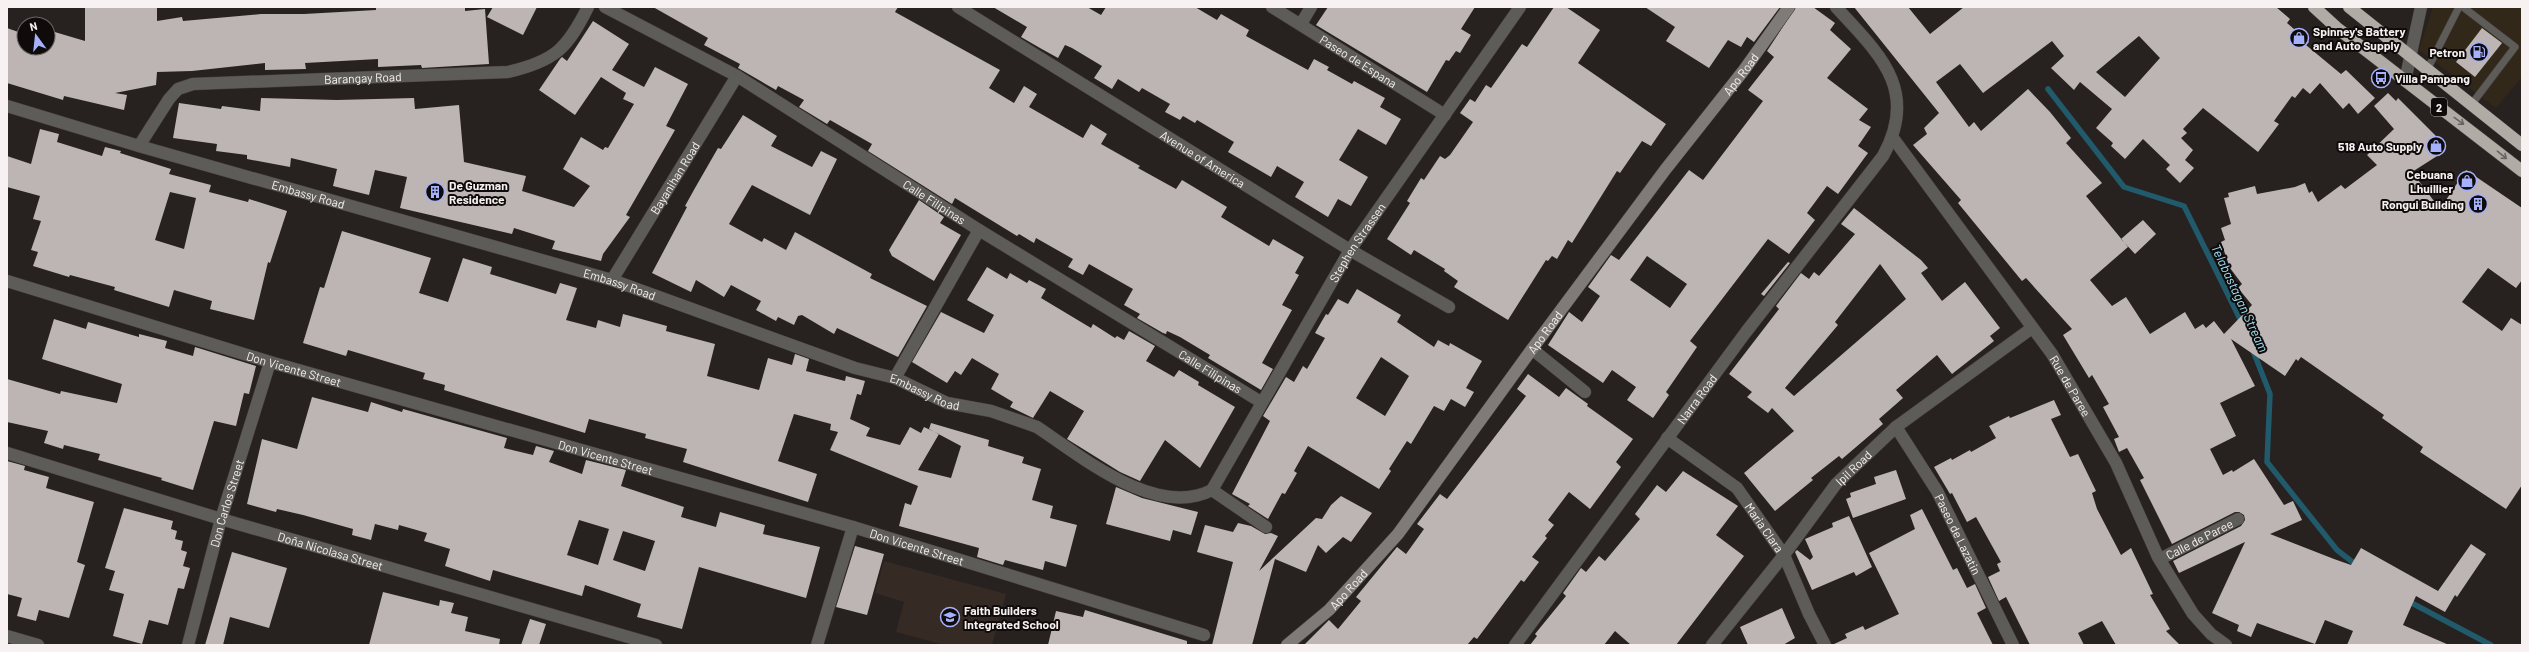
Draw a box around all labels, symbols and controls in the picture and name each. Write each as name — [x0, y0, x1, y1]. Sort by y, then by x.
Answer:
north arrow — [16, 16, 56, 56]
text: N — [28, 19, 39, 33]
place label: Spinney's Battery and Auto Supply — [2313, 24, 2406, 52]
shop icon: Spinney's Battery and Auto Supply — [2288, 27, 2310, 49]
street label: Paseo de Espana — [1317, 32, 1400, 90]
fuel station icon: Petron — [2468, 41, 2490, 63]
place label: Petron — [2430, 45, 2465, 59]
street label: Apo Road — [1720, 50, 1761, 98]
bus stop icon: Villa Pampang — [2370, 67, 2392, 89]
street label: Barangay Road — [324, 69, 402, 86]
place label: Villa Pampang — [2395, 71, 2470, 85]
road number: 2 — [2431, 98, 2447, 116]
one-way arrow — [2453, 117, 2464, 125]
street label: Avenue of America — [1158, 127, 1248, 190]
shop icon: 518 Auto Supply — [2425, 135, 2447, 157]
street label: Bayanihan Road — [647, 139, 702, 217]
place label: 518 Auto Supply — [2338, 139, 2422, 153]
one-way arrow — [2496, 150, 2507, 159]
place label: Cebuana Lhuillier — [2407, 167, 2453, 195]
shop icon: Cebuana Lhuillier — [2456, 170, 2478, 192]
street label: Embassy Road — [270, 177, 347, 211]
street label: Calle Filipinas — [901, 177, 969, 227]
place label: De Guzman Residence — [449, 178, 508, 206]
building icon: De Guzman Residence — [424, 181, 446, 203]
building icon: Rongui Building — [2467, 193, 2489, 215]
place label: Rongui Building — [2382, 197, 2464, 211]
street label: Stephen Strassen — [1326, 200, 1388, 285]
water label: Telabastagan Stream — [2208, 241, 2272, 355]
street label: Embassy Road — [582, 265, 658, 302]
street label: Apo Road — [1524, 308, 1565, 356]
street label: Calle Filipinas — [1176, 347, 1245, 396]
street label: Don Vicente Street — [245, 348, 343, 389]
street label: Rue de Paree — [2047, 353, 2094, 419]
street label: Embassy Road — [889, 370, 961, 412]
street label: Narra Road — [1674, 371, 1720, 426]
street label: Don Vicente Street — [557, 437, 655, 477]
street label: Ipil Road — [1832, 447, 1874, 488]
street label: Don Carlos Street — [207, 458, 246, 549]
street label: Paseo de Lazatin — [1932, 491, 1984, 577]
street label: Maria Clara — [1742, 500, 1787, 555]
street label: Calle de Paree — [2163, 516, 2235, 562]
street label: Don Vicente Street — [868, 526, 966, 568]
street label: Doña Nicolasa Street — [276, 529, 385, 573]
street label: Apo Road — [1326, 566, 1370, 612]
place label: Faith Builders Integrated School — [964, 603, 1059, 631]
school or university icon: Faith Builders Integrated School — [939, 606, 961, 628]

